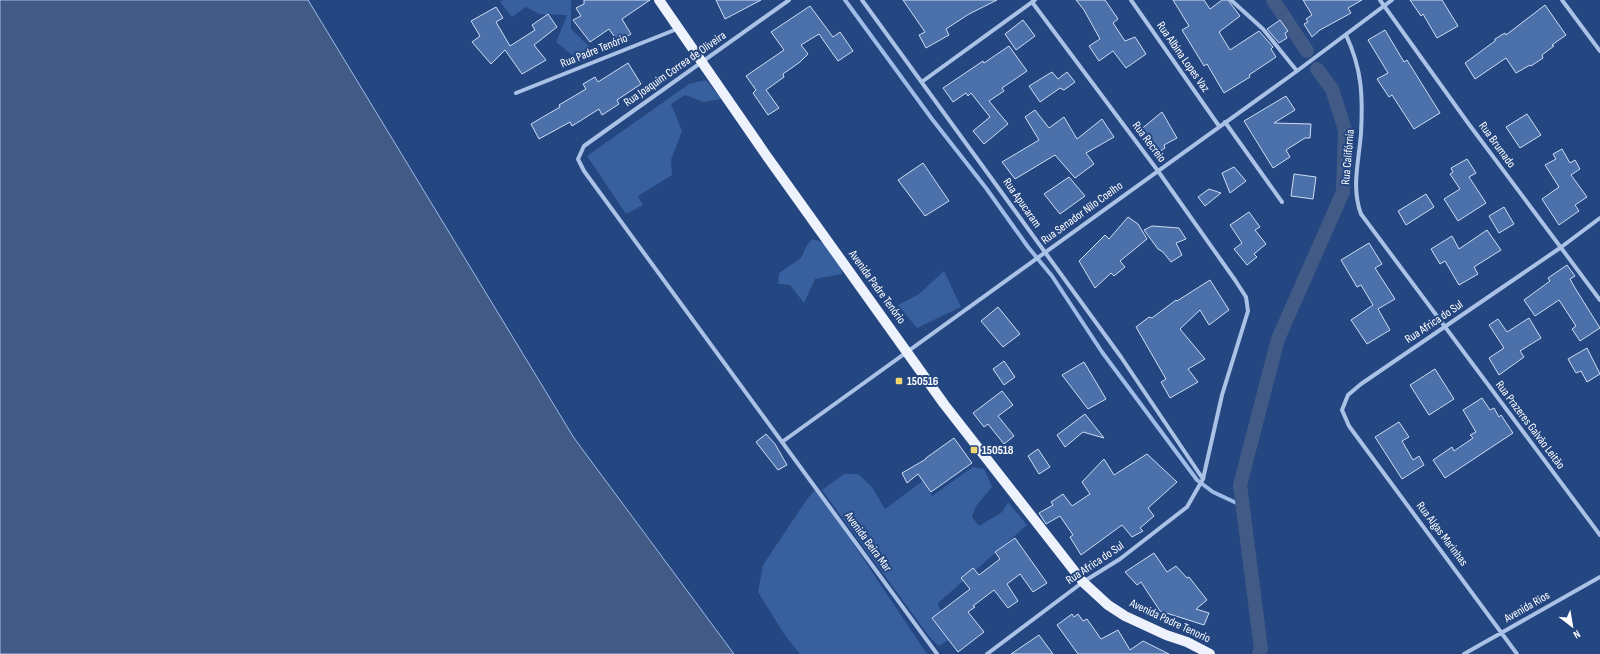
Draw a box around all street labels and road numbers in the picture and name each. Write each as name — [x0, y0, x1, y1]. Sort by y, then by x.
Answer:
street label: Rua Albina Lopes Vaz — [1153, 19, 1213, 96]
street label: Rua Joaquim Correa de Oliveira — [621, 28, 729, 110]
street label: Rua Padre Tenório — [558, 31, 630, 71]
street label: Rua Recreio — [1129, 119, 1169, 165]
street label: Rua Brumado — [1475, 119, 1519, 171]
street label: Rua Califórnia — [1338, 128, 1358, 185]
street label: Rua Apucaram — [999, 175, 1045, 231]
street label: Rua Senador Nilo Coelho — [1038, 178, 1126, 248]
street label: Avenida Padre Tenório — [845, 246, 909, 327]
street label: Rua Africa do Sul — [1402, 297, 1466, 347]
street label: Rua Prazeres Galvão Leitão — [1492, 378, 1568, 472]
street label: Rua Algas Marinhas — [1413, 499, 1471, 569]
street label: Avenida Beira Mar — [841, 508, 895, 575]
street label: Rua Africa do Sul — [1063, 538, 1127, 588]
street label: Avenida Rios — [1501, 588, 1553, 627]
street label: Avenida Padre Tenorio — [1126, 595, 1213, 646]

